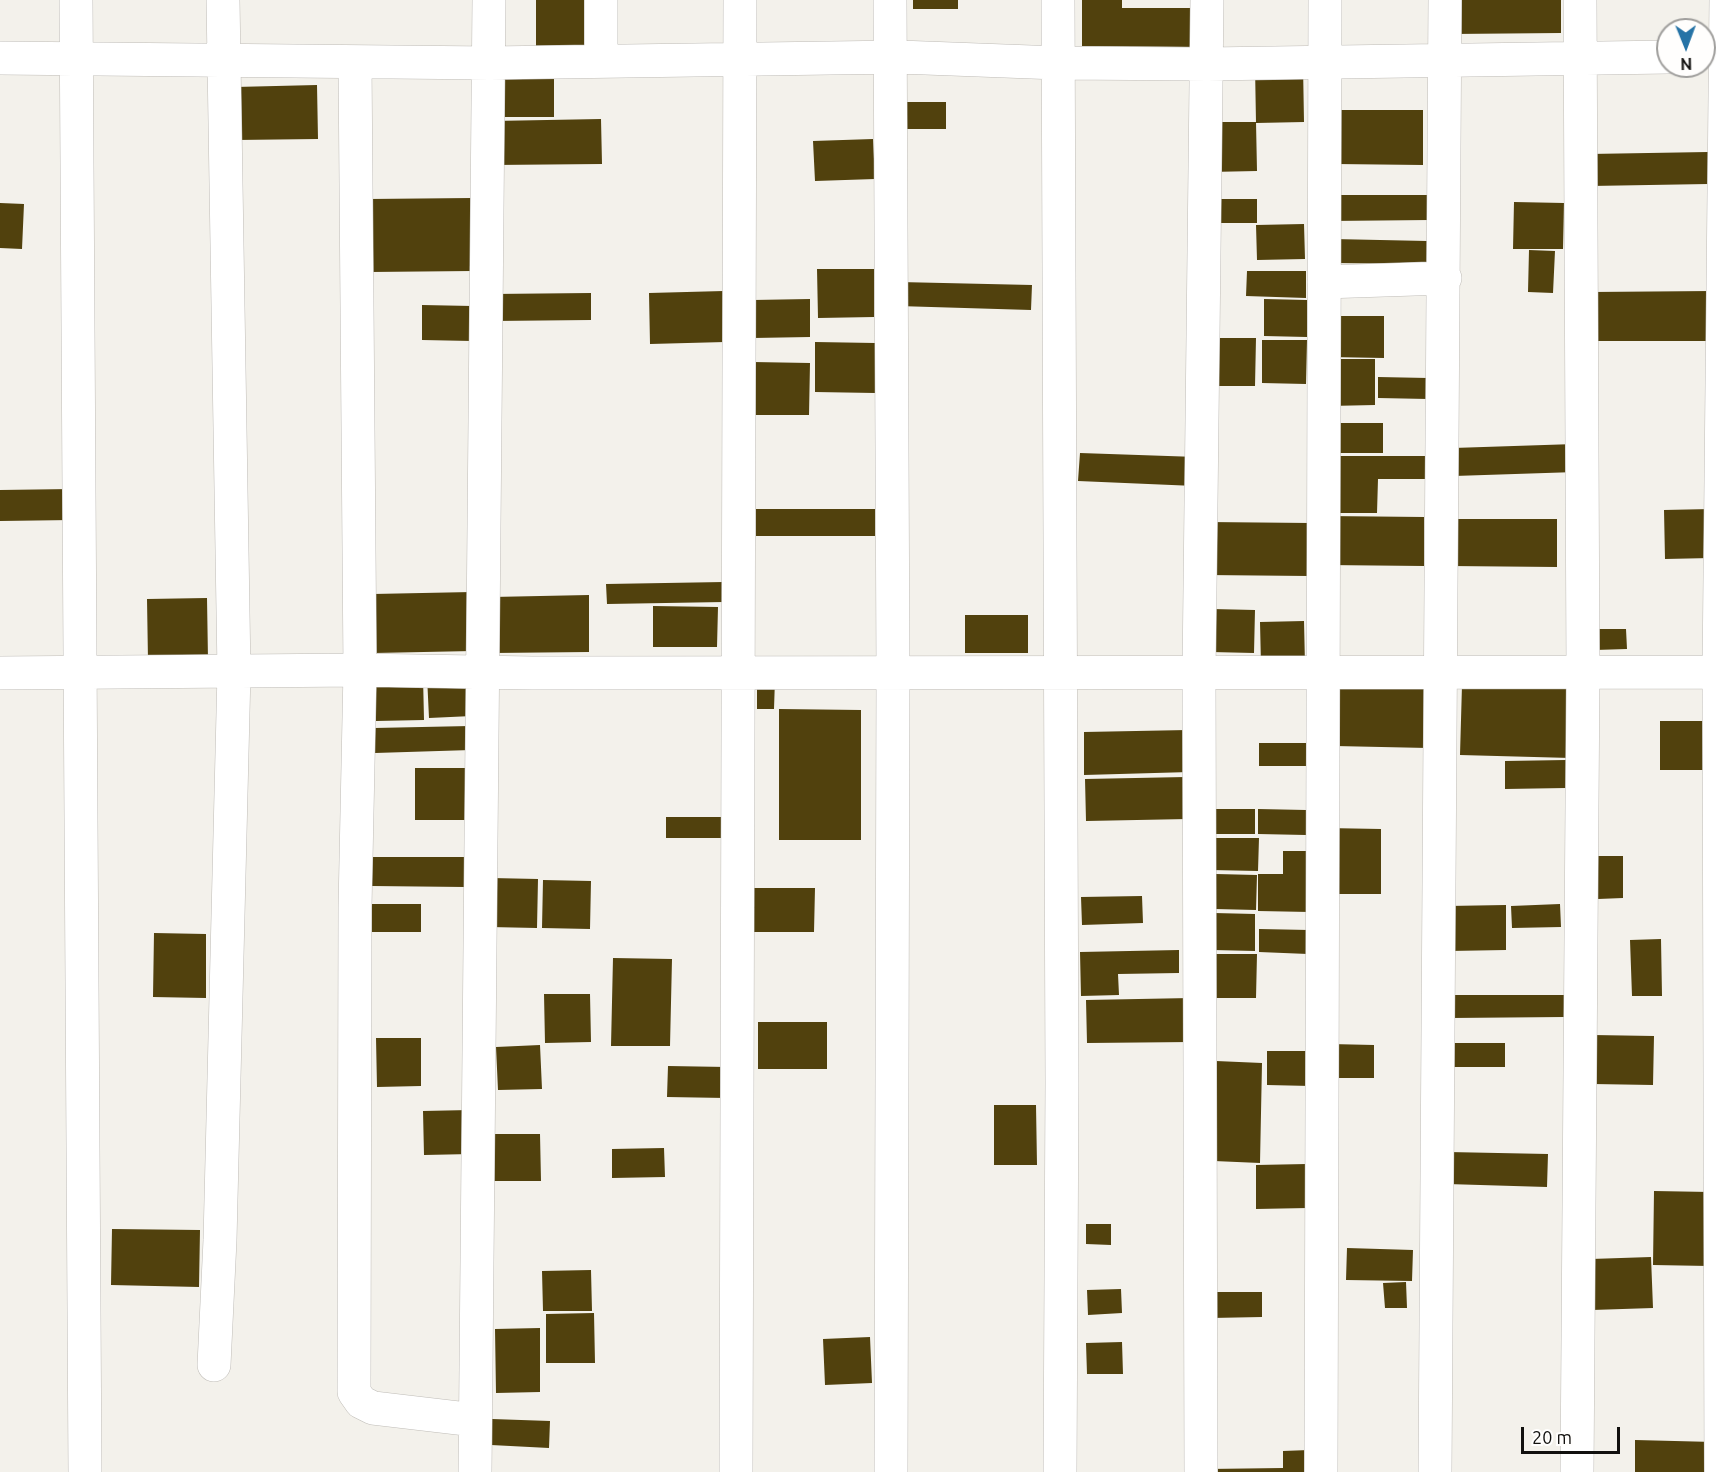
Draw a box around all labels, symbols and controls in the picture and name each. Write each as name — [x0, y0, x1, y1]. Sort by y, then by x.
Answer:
north arrow — [1656, 18, 1716, 78]
text: N — [1680, 55, 1692, 73]
scale bar — [1524, 1415, 1623, 1453]
text: 20 m — [1532, 1427, 1572, 1447]

